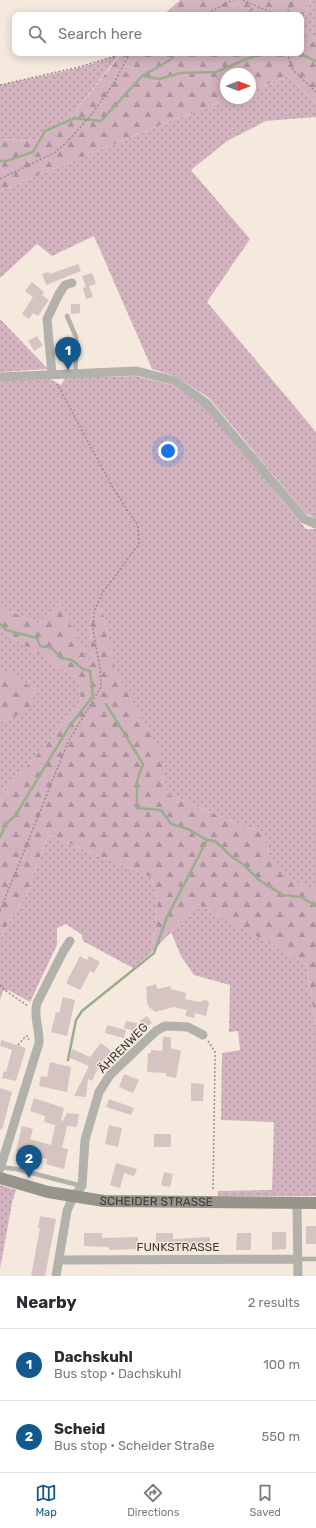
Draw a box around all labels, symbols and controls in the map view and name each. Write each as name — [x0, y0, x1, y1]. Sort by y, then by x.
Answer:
search box — [12, 12, 304, 56]
icon: search — [26, 23, 48, 45]
text: Search here — [58, 25, 142, 43]
north arrow — [220, 68, 256, 104]
pin: 1 — [55, 337, 81, 370]
your location — [158, 441, 178, 461]
street label: ÄHRENWEG — [95, 1020, 151, 1076]
pin: 2 — [16, 1145, 42, 1178]
street label: SCHEIDER STRASSE — [99, 1193, 213, 1209]
street label: FUNKSTRASSE — [136, 1240, 220, 1254]
text: Nearby — [16, 1292, 77, 1312]
text: 2 results — [248, 1295, 300, 1310]
text: Dachskuhl — [54, 1348, 133, 1366]
text: 1 — [26, 1357, 32, 1372]
text: 100 m — [263, 1357, 300, 1372]
text: Bus stop · Dachskuhl — [54, 1366, 181, 1381]
text: Scheid — [54, 1420, 105, 1438]
text: 2 — [25, 1429, 33, 1444]
text: 550 m — [262, 1429, 300, 1444]
text: Bus stop · Scheider Straße — [54, 1438, 214, 1453]
tab: Map — [35, 1482, 57, 1519]
tab: Directions — [127, 1482, 179, 1519]
tab: Saved — [250, 1482, 281, 1519]

